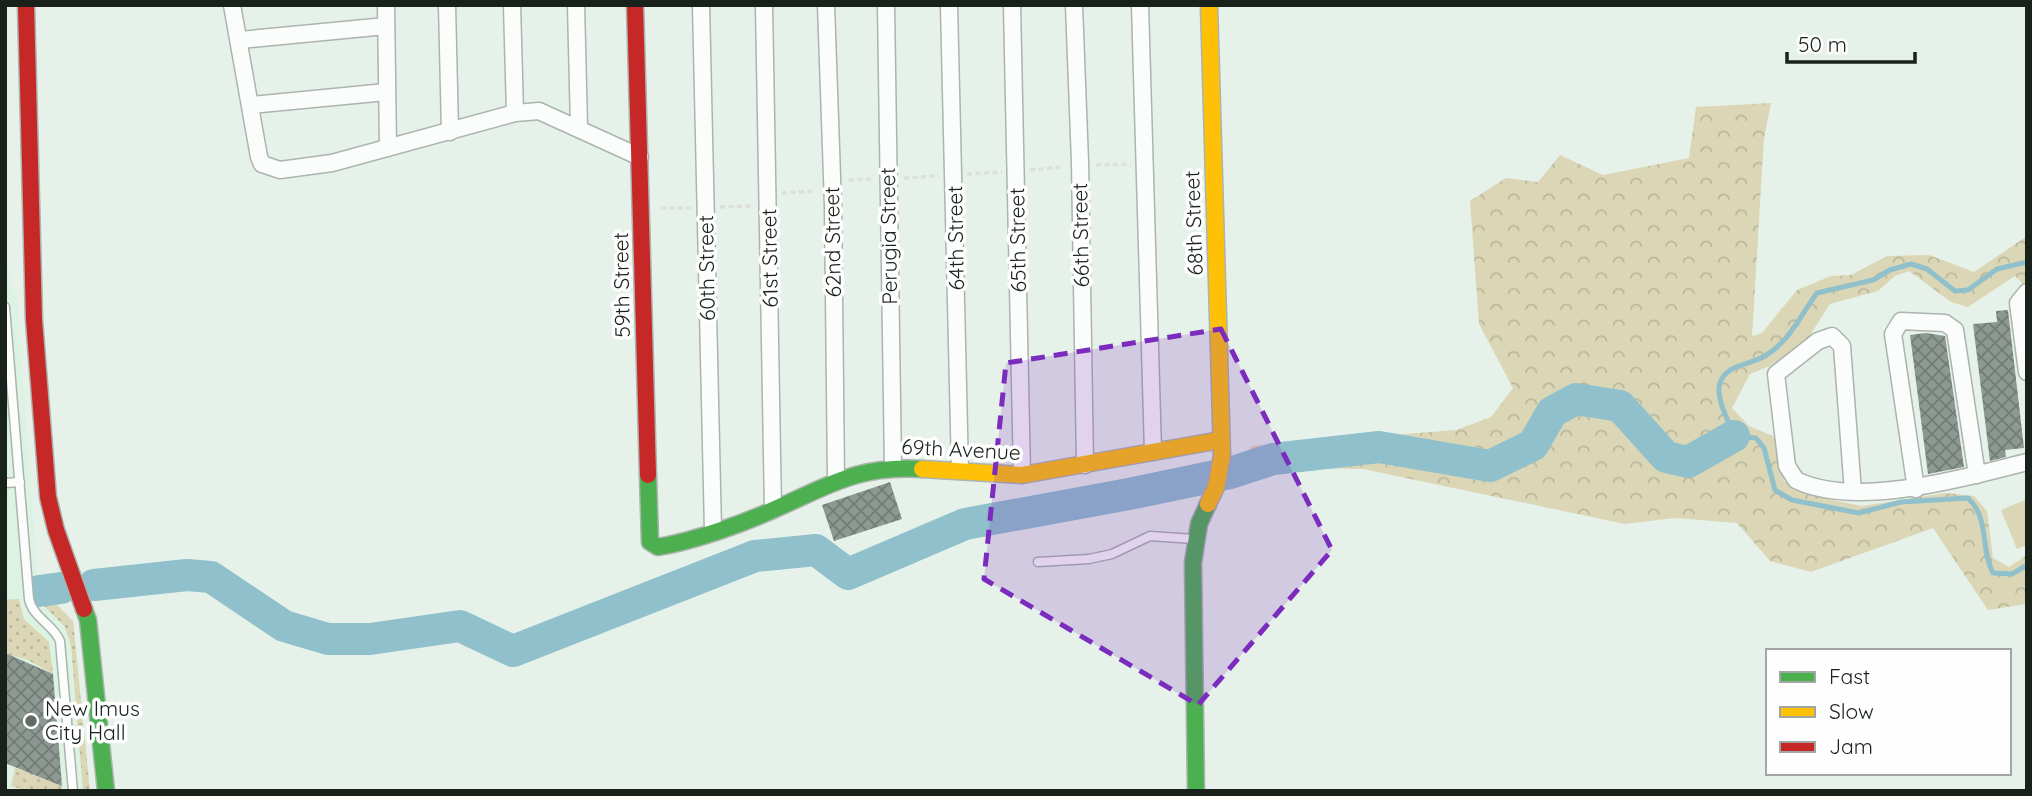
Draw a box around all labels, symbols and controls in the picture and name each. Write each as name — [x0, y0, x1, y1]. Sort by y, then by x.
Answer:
scale bar — [1787, 21, 1915, 65]
text: 50 m — [1798, 31, 1847, 57]
street label: Perugia Street — [874, 167, 902, 305]
street label: 68th Street — [1178, 170, 1208, 276]
street label: 66th Street — [1066, 182, 1094, 288]
street label: 64th Street — [941, 185, 969, 291]
street label: 62nd Street — [818, 186, 846, 298]
street label: 65th Street — [1003, 187, 1031, 293]
street label: 61st Street — [755, 208, 783, 308]
street label: 60th Street — [692, 215, 720, 321]
street label: 59th Street — [607, 232, 635, 338]
street label: 69th Avenue — [901, 433, 1021, 465]
legend — [1766, 649, 2011, 775]
text: Fast — [1829, 663, 1870, 689]
place label: New Imus City Hall — [45, 695, 140, 745]
text: Slow — [1829, 698, 1874, 724]
marker: New Imus City Hall — [23, 713, 39, 729]
text: Jam — [1829, 733, 1873, 759]

